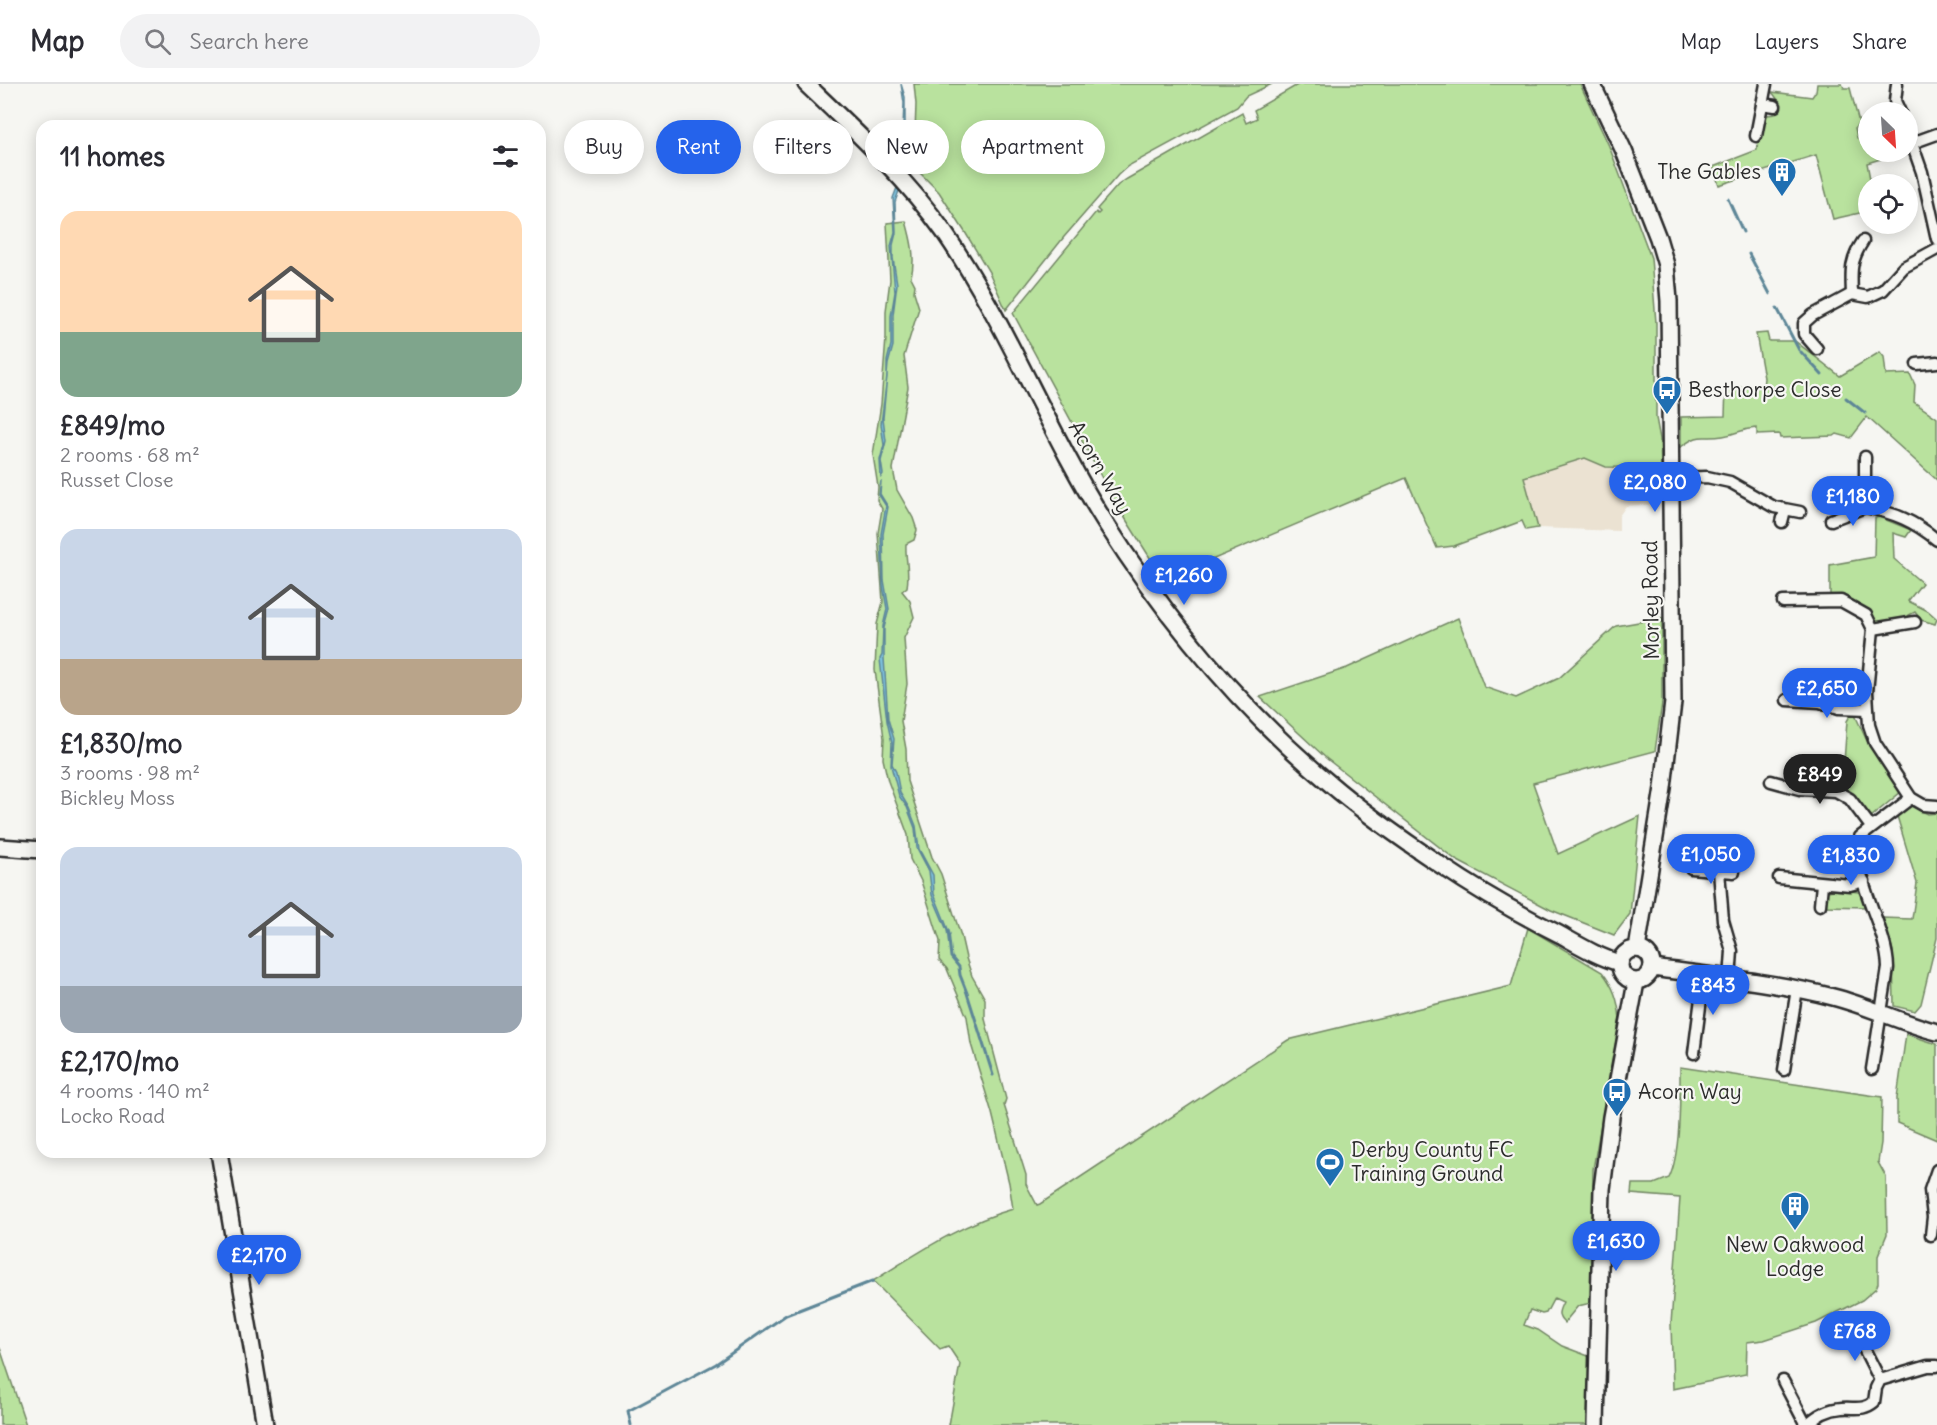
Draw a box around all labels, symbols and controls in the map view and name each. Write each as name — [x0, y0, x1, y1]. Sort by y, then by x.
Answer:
search box — [120, 14, 540, 68]
text: Map — [30, 23, 84, 59]
icon: search — [141, 25, 174, 58]
text: Search here — [189, 27, 309, 55]
text: Map — [1681, 28, 1721, 55]
text: Layers — [1754, 28, 1819, 55]
text: Share — [1852, 28, 1907, 55]
north arrow — [1858, 102, 1918, 162]
map controls — [1858, 102, 1918, 234]
chip: Buy — [564, 120, 644, 174]
chip: Rent — [656, 120, 741, 174]
chip: Filters — [753, 120, 853, 174]
chip: New — [865, 120, 949, 174]
chip: Apartment — [961, 120, 1105, 174]
text: 11 homes — [60, 140, 165, 173]
icon: filters — [489, 140, 522, 173]
building icon: The Gables — [1766, 156, 1798, 198]
place label: The Gables — [1657, 158, 1761, 185]
button: locate — [1858, 174, 1918, 234]
icon: home — [237, 250, 345, 358]
bus stop icon: Besthorpe Close — [1651, 374, 1683, 416]
place label: Besthorpe Close — [1688, 376, 1842, 403]
text: £849/mo — [60, 409, 165, 442]
street label: Acorn Way — [1063, 416, 1138, 519]
text: 2 rooms · 68 m² — [60, 442, 200, 467]
pin: £2,080 — [1606, 462, 1704, 513]
text: Russet Close — [60, 467, 174, 492]
text: £2,080 — [1623, 469, 1687, 494]
pin: £1,180 — [1804, 476, 1902, 527]
text: £1,180 — [1826, 483, 1880, 508]
street label: Morley Road — [1636, 540, 1665, 660]
pin: £1,260 — [1135, 555, 1233, 606]
text: £1,260 — [1155, 562, 1213, 587]
icon: home — [237, 568, 345, 676]
pin: £2,650 — [1778, 668, 1876, 719]
text: £2,650 — [1796, 675, 1858, 700]
text: £1,830/mo — [60, 727, 183, 760]
pin: £849 — [1784, 754, 1856, 805]
text: 3 rooms · 98 m² — [60, 760, 200, 785]
text: £849 — [1797, 761, 1843, 786]
text: Bickley Moss — [60, 785, 175, 810]
pin: £1,050 — [1662, 834, 1760, 885]
pin: £1,830 — [1802, 835, 1900, 886]
text: £1,050 — [1681, 841, 1741, 866]
text: £1,830 — [1822, 842, 1880, 867]
icon: home — [237, 886, 345, 994]
pin: £843 — [1677, 965, 1749, 1016]
text: £843 — [1690, 972, 1736, 997]
text: £2,170/mo — [60, 1045, 179, 1078]
bus stop icon: Acorn Way — [1601, 1076, 1633, 1118]
text: 4 rooms · 140 m² — [60, 1078, 210, 1103]
place label: Acorn Way — [1638, 1078, 1742, 1105]
text: Locko Road — [60, 1103, 165, 1128]
place label: Derby County FC Training Ground — [1351, 1136, 1514, 1187]
sports icon: Derby County FC Training Ground — [1314, 1146, 1346, 1188]
building icon: New Oakwood Lodge — [1779, 1190, 1811, 1232]
pin: £1,630 — [1567, 1221, 1665, 1272]
text: £1,630 — [1587, 1228, 1645, 1253]
place label: New Oakwood Lodge — [1726, 1231, 1864, 1282]
pin: £2,170 — [210, 1235, 308, 1286]
text: £2,170 — [231, 1242, 287, 1267]
pin: £768 — [1819, 1311, 1891, 1362]
text: £768 — [1833, 1318, 1877, 1343]

